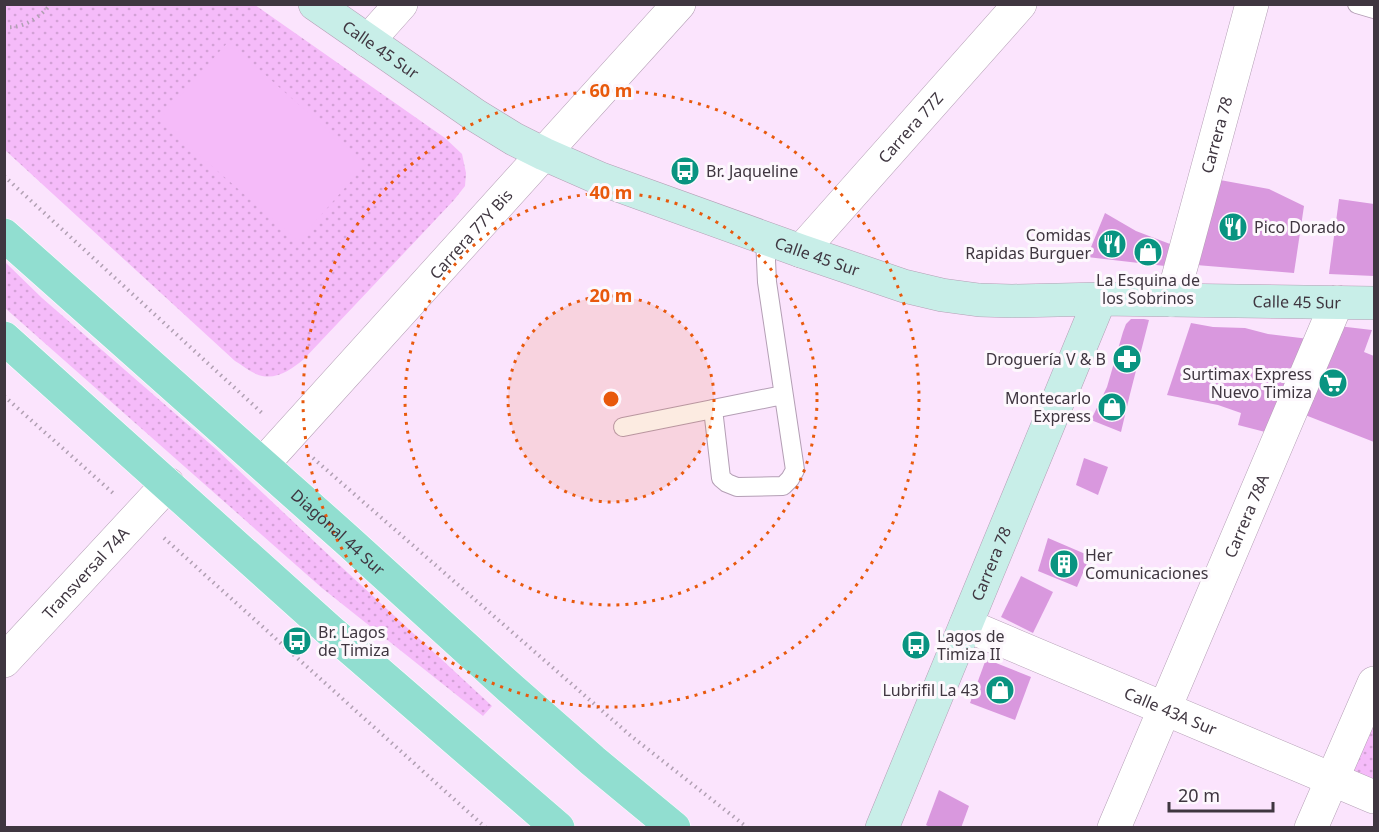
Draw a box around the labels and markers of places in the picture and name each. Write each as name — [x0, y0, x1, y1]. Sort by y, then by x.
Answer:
bus stop icon: Br. Jaqueline — [669, 155, 701, 187]
place label: Br. Jaqueline — [706, 160, 798, 182]
restaurant icon: Pico Dorado — [1217, 211, 1249, 243]
place label: Pico Dorado — [1254, 216, 1345, 238]
place label: Comidas Rapidas Burguer — [965, 224, 1091, 264]
restaurant icon: Comidas Rapidas Burguer — [1096, 228, 1128, 260]
shop icon: La Esquina de los Sobrinos — [1132, 236, 1164, 268]
place label: La Esquina de los Sobrinos — [1096, 269, 1200, 309]
pharmacy icon: Droguería V & B — [1111, 343, 1143, 375]
place label: Droguería V & B — [986, 348, 1106, 370]
place label: Surtimax Express Nuevo Timiza — [1182, 363, 1312, 403]
supermarket icon: Surtimax Express Nuevo Timiza — [1317, 367, 1349, 399]
place label: Montecarlo Express — [1005, 387, 1091, 427]
centre of rings — [601, 389, 621, 409]
shop icon: Montecarlo Express — [1096, 391, 1128, 423]
place label: Her Comunicaciones — [1085, 544, 1208, 584]
building icon: Her Comunicaciones — [1048, 548, 1080, 580]
place label: Br. Lagos de Timiza — [318, 621, 390, 661]
bus stop icon: Br. Lagos de Timiza — [281, 625, 313, 657]
place label: Lagos de Timiza II — [937, 625, 1005, 665]
bus stop icon: Lagos de Timiza II — [900, 629, 932, 661]
shop icon: Lubrifil La 43 — [984, 674, 1016, 706]
place label: Lubrifil La 43 — [882, 679, 979, 701]

